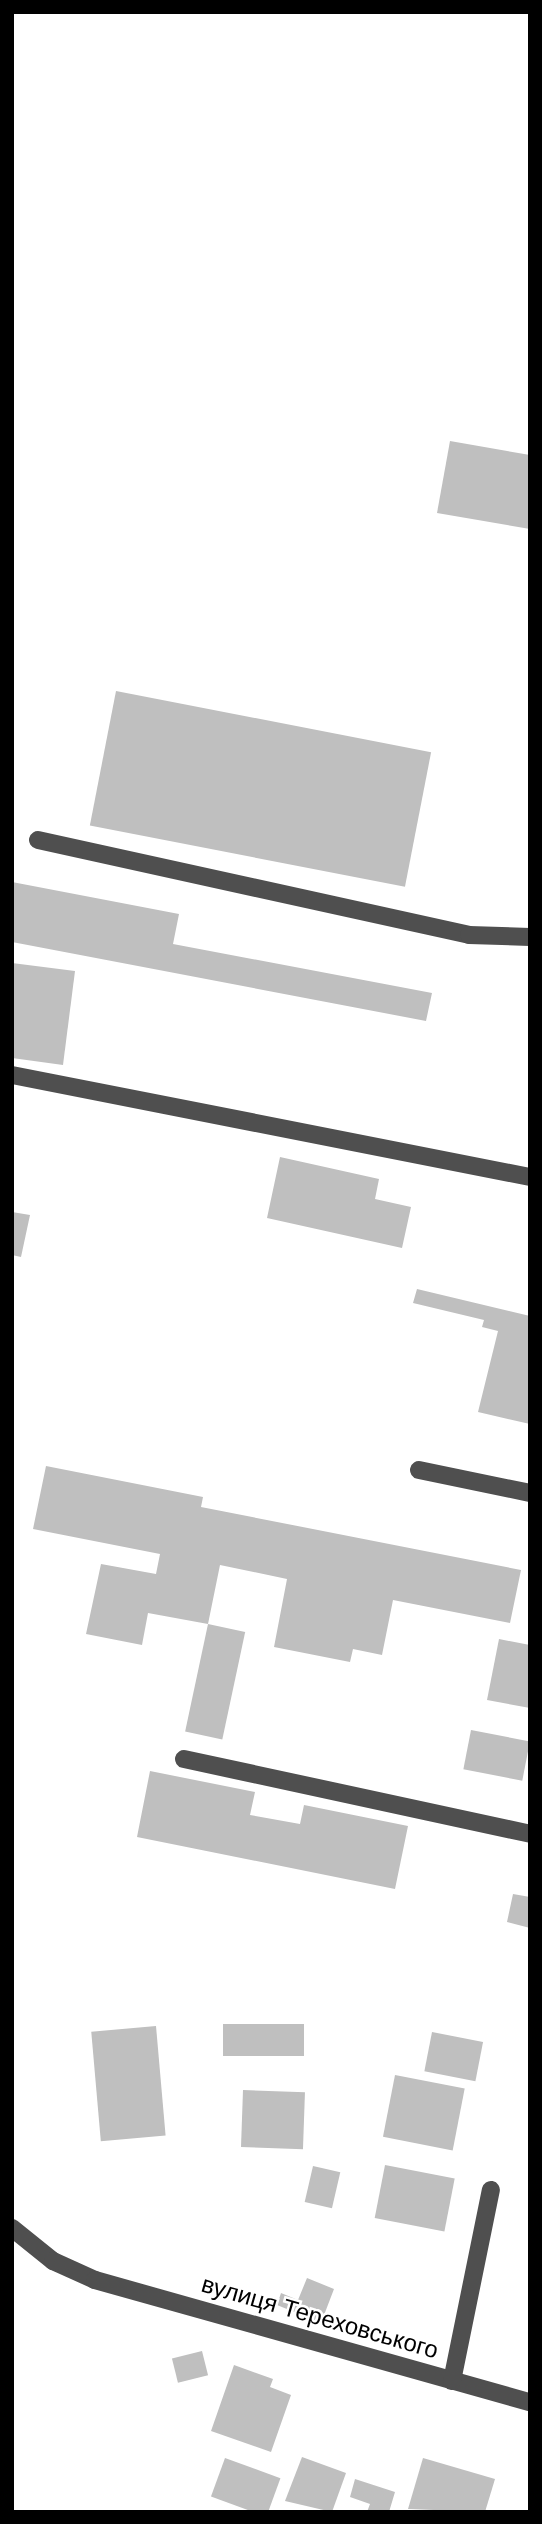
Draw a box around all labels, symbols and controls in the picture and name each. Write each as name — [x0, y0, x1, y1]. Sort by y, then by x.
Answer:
street label: вулиця Тереховського — [198, 2269, 442, 2365]

